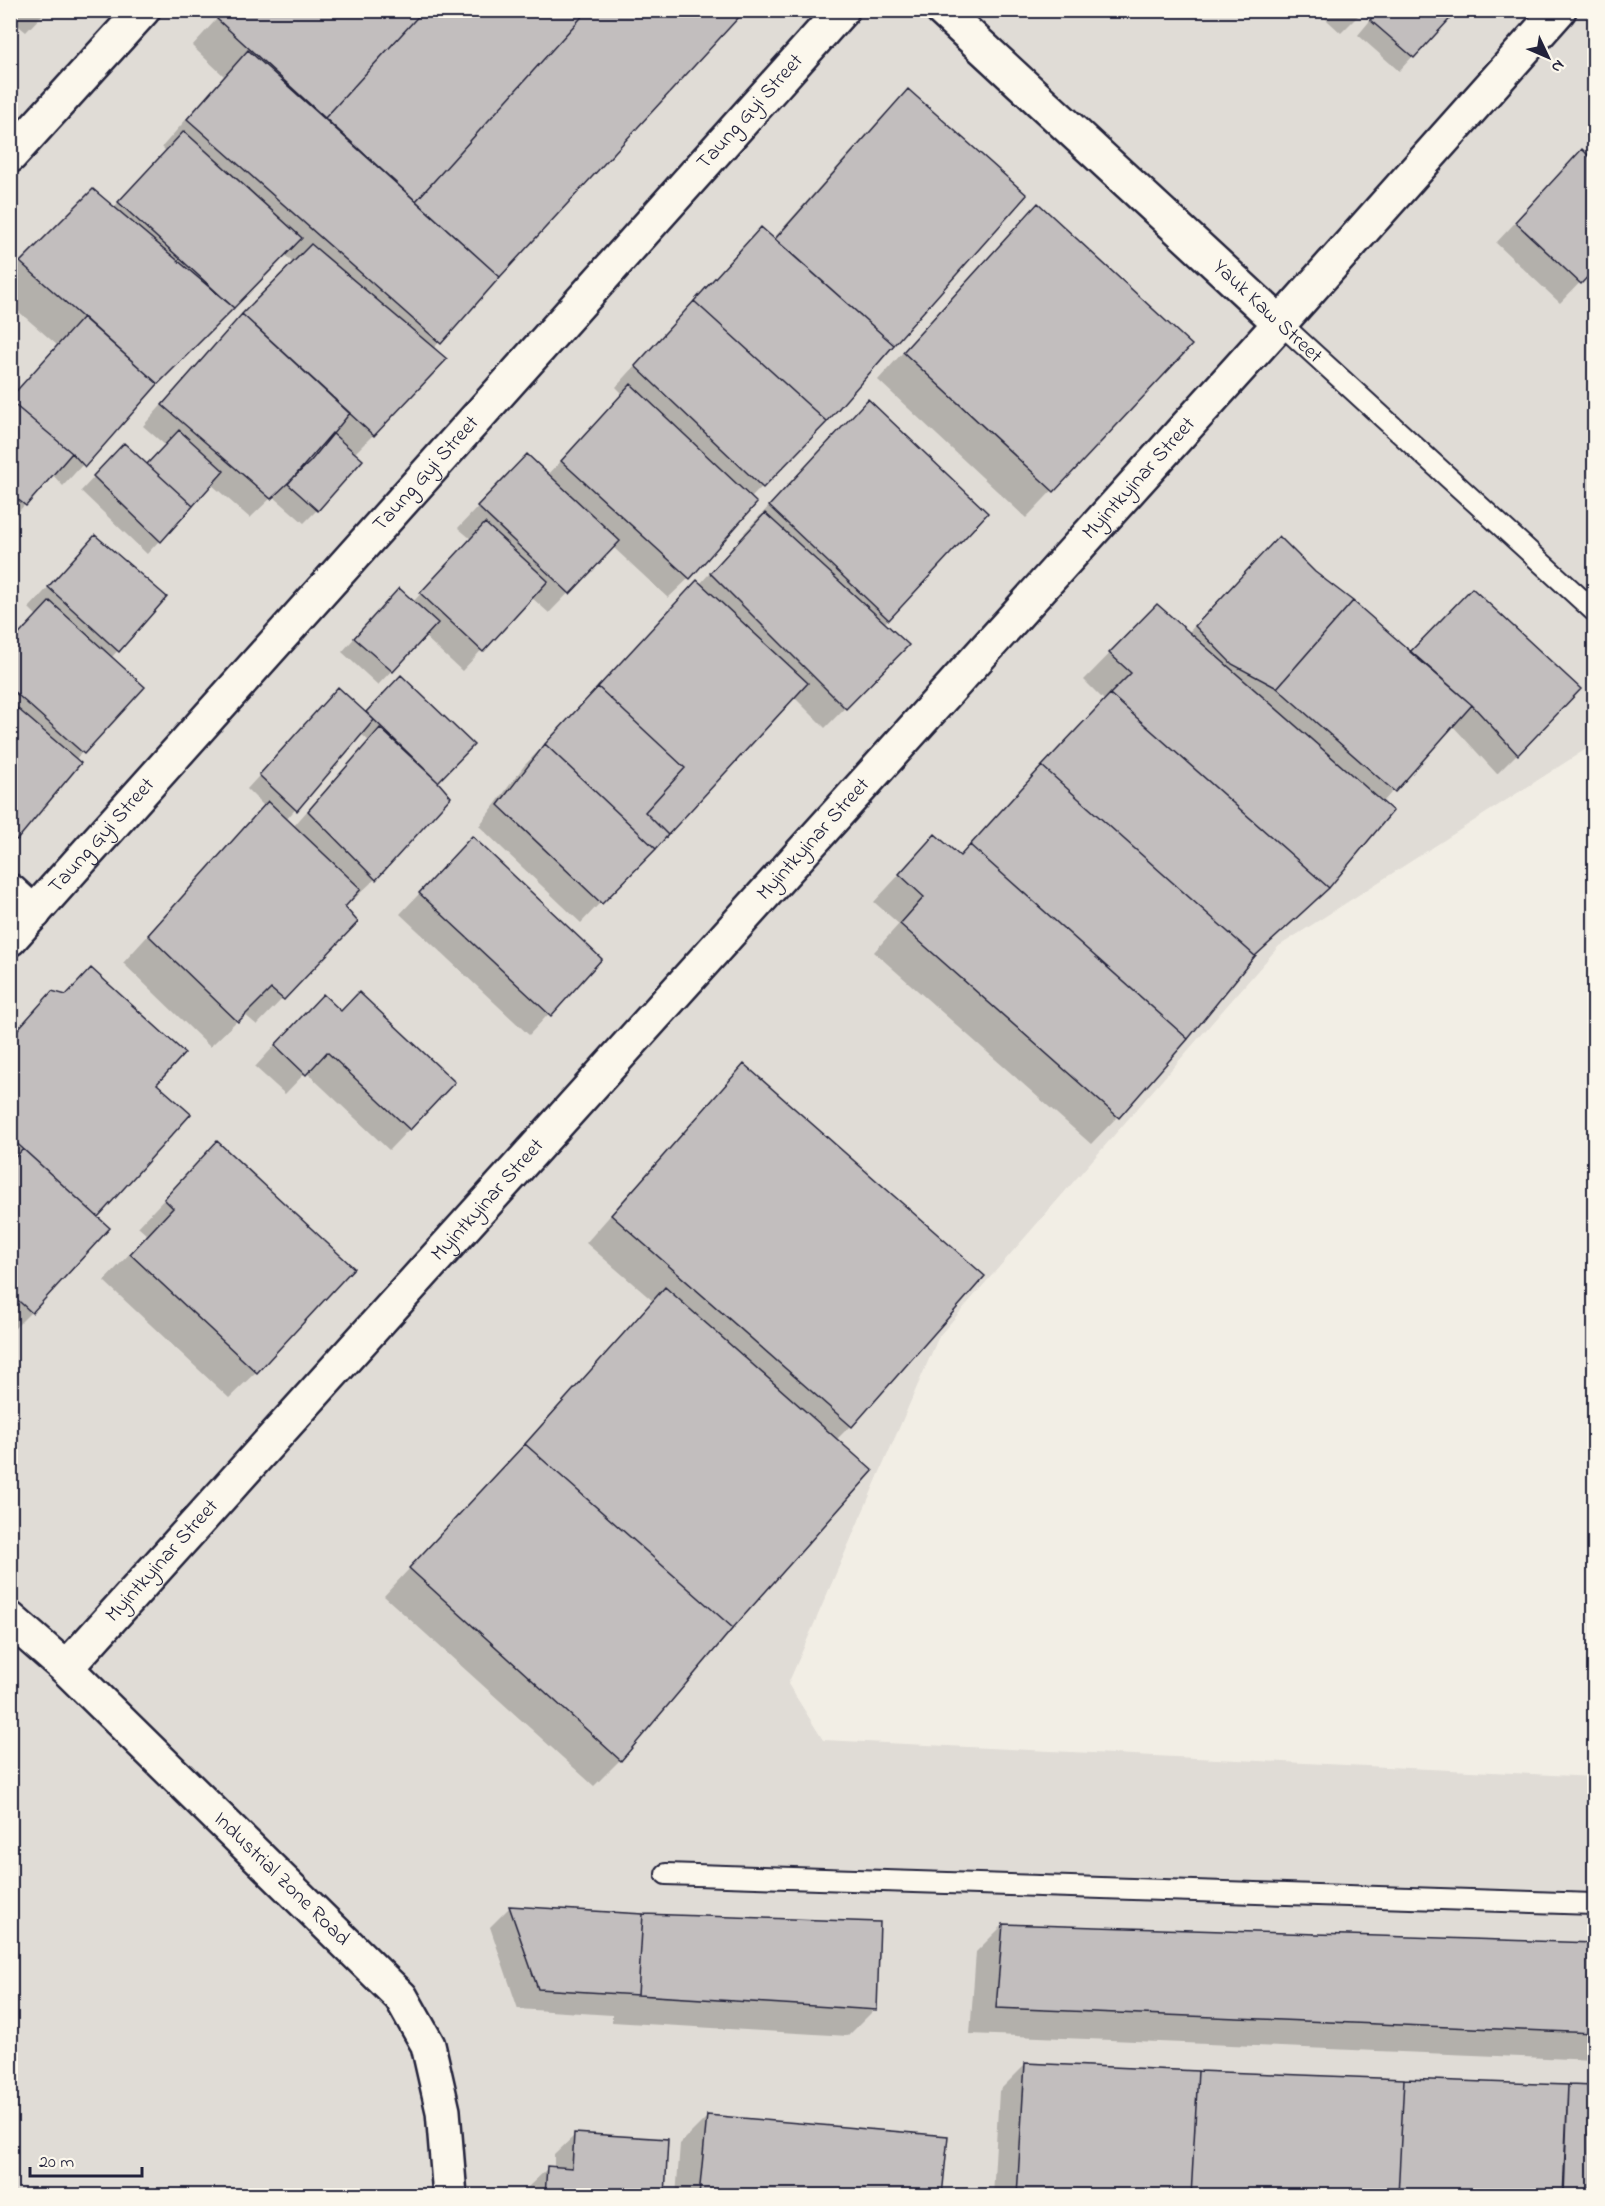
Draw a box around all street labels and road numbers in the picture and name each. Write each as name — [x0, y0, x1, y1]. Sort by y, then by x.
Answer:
street label: Taung Gyi Street — [690, 47, 811, 177]
street label: Yauk Kaw Street — [1205, 253, 1329, 371]
street label: Taung Gyi Street — [366, 409, 487, 539]
street label: Myintkyinar Street — [1076, 411, 1203, 547]
street label: Taung Gyi Street — [42, 771, 162, 901]
street label: Myintkyinar Street — [750, 771, 877, 908]
street label: Myintkyinar Street — [424, 1132, 552, 1269]
street label: Myintkyinar Street — [99, 1493, 226, 1629]
street label: Industrial Zone Road — [206, 1805, 356, 1954]

